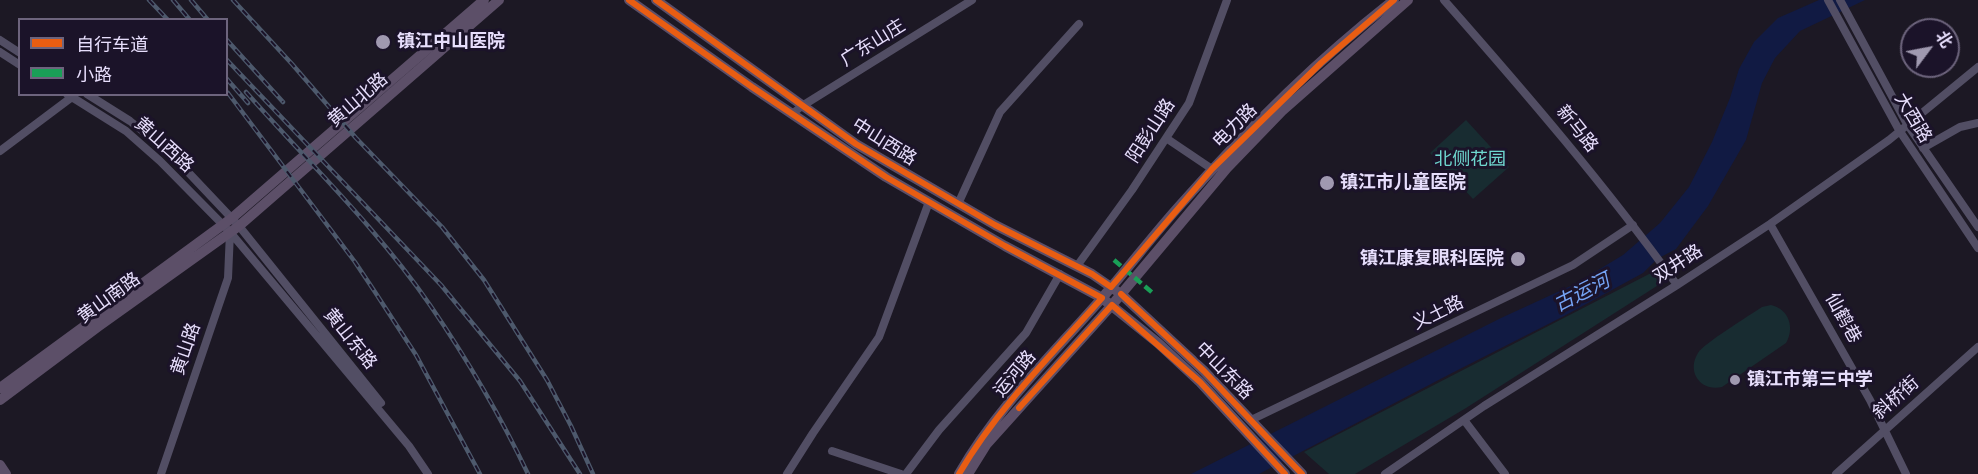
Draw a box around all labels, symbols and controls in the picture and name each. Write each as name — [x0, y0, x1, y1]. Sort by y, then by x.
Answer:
street label: 广东山庄 — [837, 15, 909, 71]
legend — [18, 18, 228, 96]
north arrow — [1900, 18, 1960, 78]
text: 北 — [1932, 27, 1956, 51]
place label: 镇江中山医院 — [397, 31, 505, 53]
marker: 镇江中山医院 — [374, 33, 392, 51]
text: 自行车道 — [76, 34, 148, 56]
text: 小路 — [76, 64, 112, 86]
street label: 黄山北路 — [324, 68, 392, 132]
street label: 大西路 — [1890, 89, 1936, 147]
street label: 阳彭山路 — [1122, 95, 1180, 167]
street label: 电力路 — [1208, 99, 1262, 153]
street label: 新马路 — [1552, 101, 1602, 157]
street label: 黄山西路 — [130, 113, 198, 177]
street label: 中山西路 — [848, 114, 920, 170]
park label: 北侧花园 — [1434, 149, 1506, 171]
place label: 镇江市儿童医院 — [1340, 172, 1466, 194]
marker: 镇江市儿童医院 — [1318, 174, 1336, 192]
street label: 双井路 — [1649, 240, 1707, 288]
place label: 镇江康复眼科医院 — [1360, 248, 1504, 270]
marker: 镇江康复眼科医院 — [1509, 250, 1527, 268]
street label: 黄山南路 — [74, 268, 144, 328]
water label: 古运河 — [1550, 269, 1614, 317]
street label: 仙鹤巷 — [1820, 289, 1866, 347]
street label: 义土路 — [1409, 291, 1467, 335]
street label: 黄山东路 — [319, 304, 381, 374]
street label: 黄山路 — [167, 320, 205, 378]
street label: 中山东路 — [1191, 338, 1257, 404]
street label: 运河路 — [989, 346, 1041, 402]
place label: 镇江市第三中学 — [1747, 369, 1873, 391]
street label: 斜桥街 — [1869, 372, 1923, 424]
marker: 镇江市第三中学 — [1728, 373, 1742, 387]

